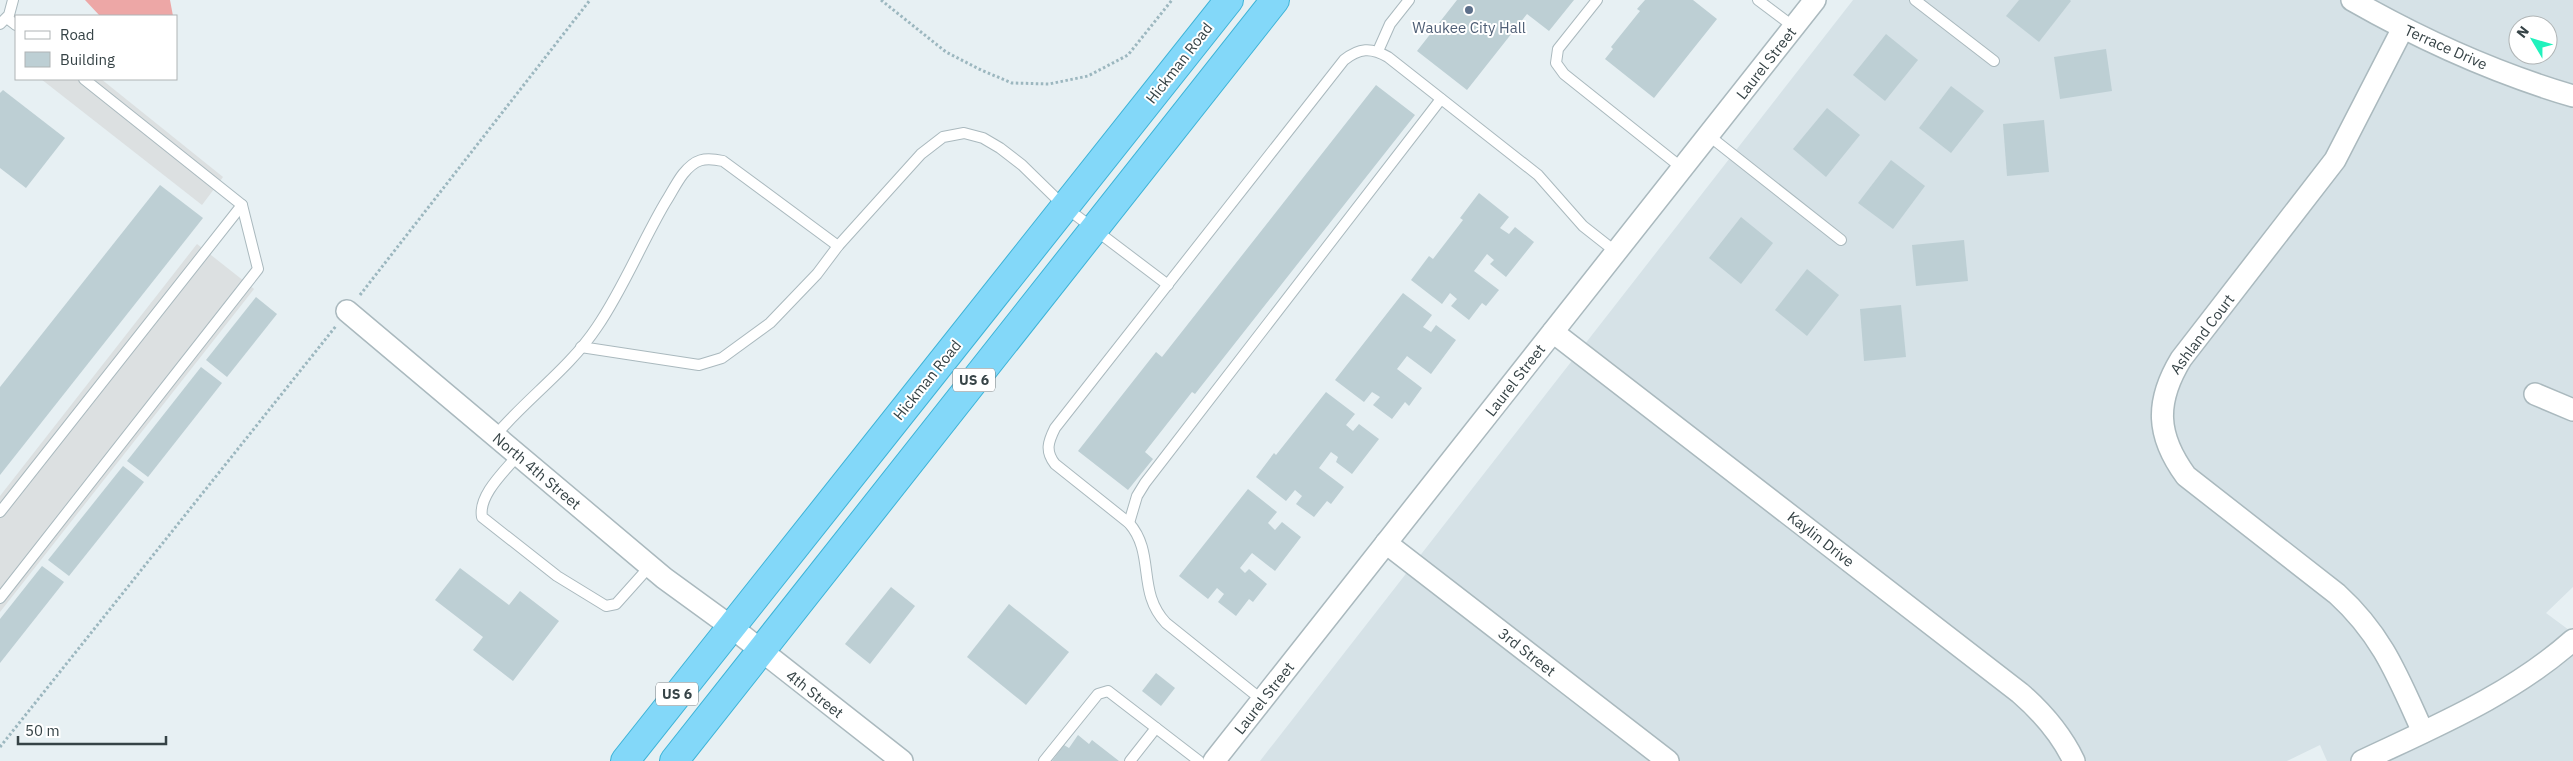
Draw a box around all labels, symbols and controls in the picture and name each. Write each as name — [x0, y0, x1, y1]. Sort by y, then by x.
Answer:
marker: Waukee City Hall — [1463, 4, 1475, 16]
legend — [15, 15, 178, 80]
north arrow — [2508, 15, 2558, 65]
place label: Waukee City Hall — [1412, 18, 1526, 37]
street label: Hickman Road — [1142, 19, 1216, 107]
street label: Terrace Drive — [2402, 20, 2490, 74]
text: N — [2513, 22, 2533, 42]
street label: Laurel Street — [1732, 23, 1800, 103]
text: Road — [60, 25, 95, 44]
text: Building — [60, 50, 115, 69]
street label: Ashland Court — [2166, 290, 2238, 378]
street label: Hickman Road — [889, 336, 965, 424]
street label: Laurel Street — [1481, 340, 1549, 420]
road number: US 6 — [953, 368, 995, 392]
street label: North 4th Street — [489, 429, 585, 513]
street label: Kaylin Drive — [1784, 507, 1858, 571]
street label: 3rd Street — [1494, 624, 1560, 680]
street label: Laurel Street — [1230, 658, 1298, 738]
street label: 4th Street — [783, 666, 847, 722]
road number: US 6 — [656, 682, 698, 706]
scale bar — [18, 714, 165, 746]
text: 50 m — [25, 721, 60, 740]

